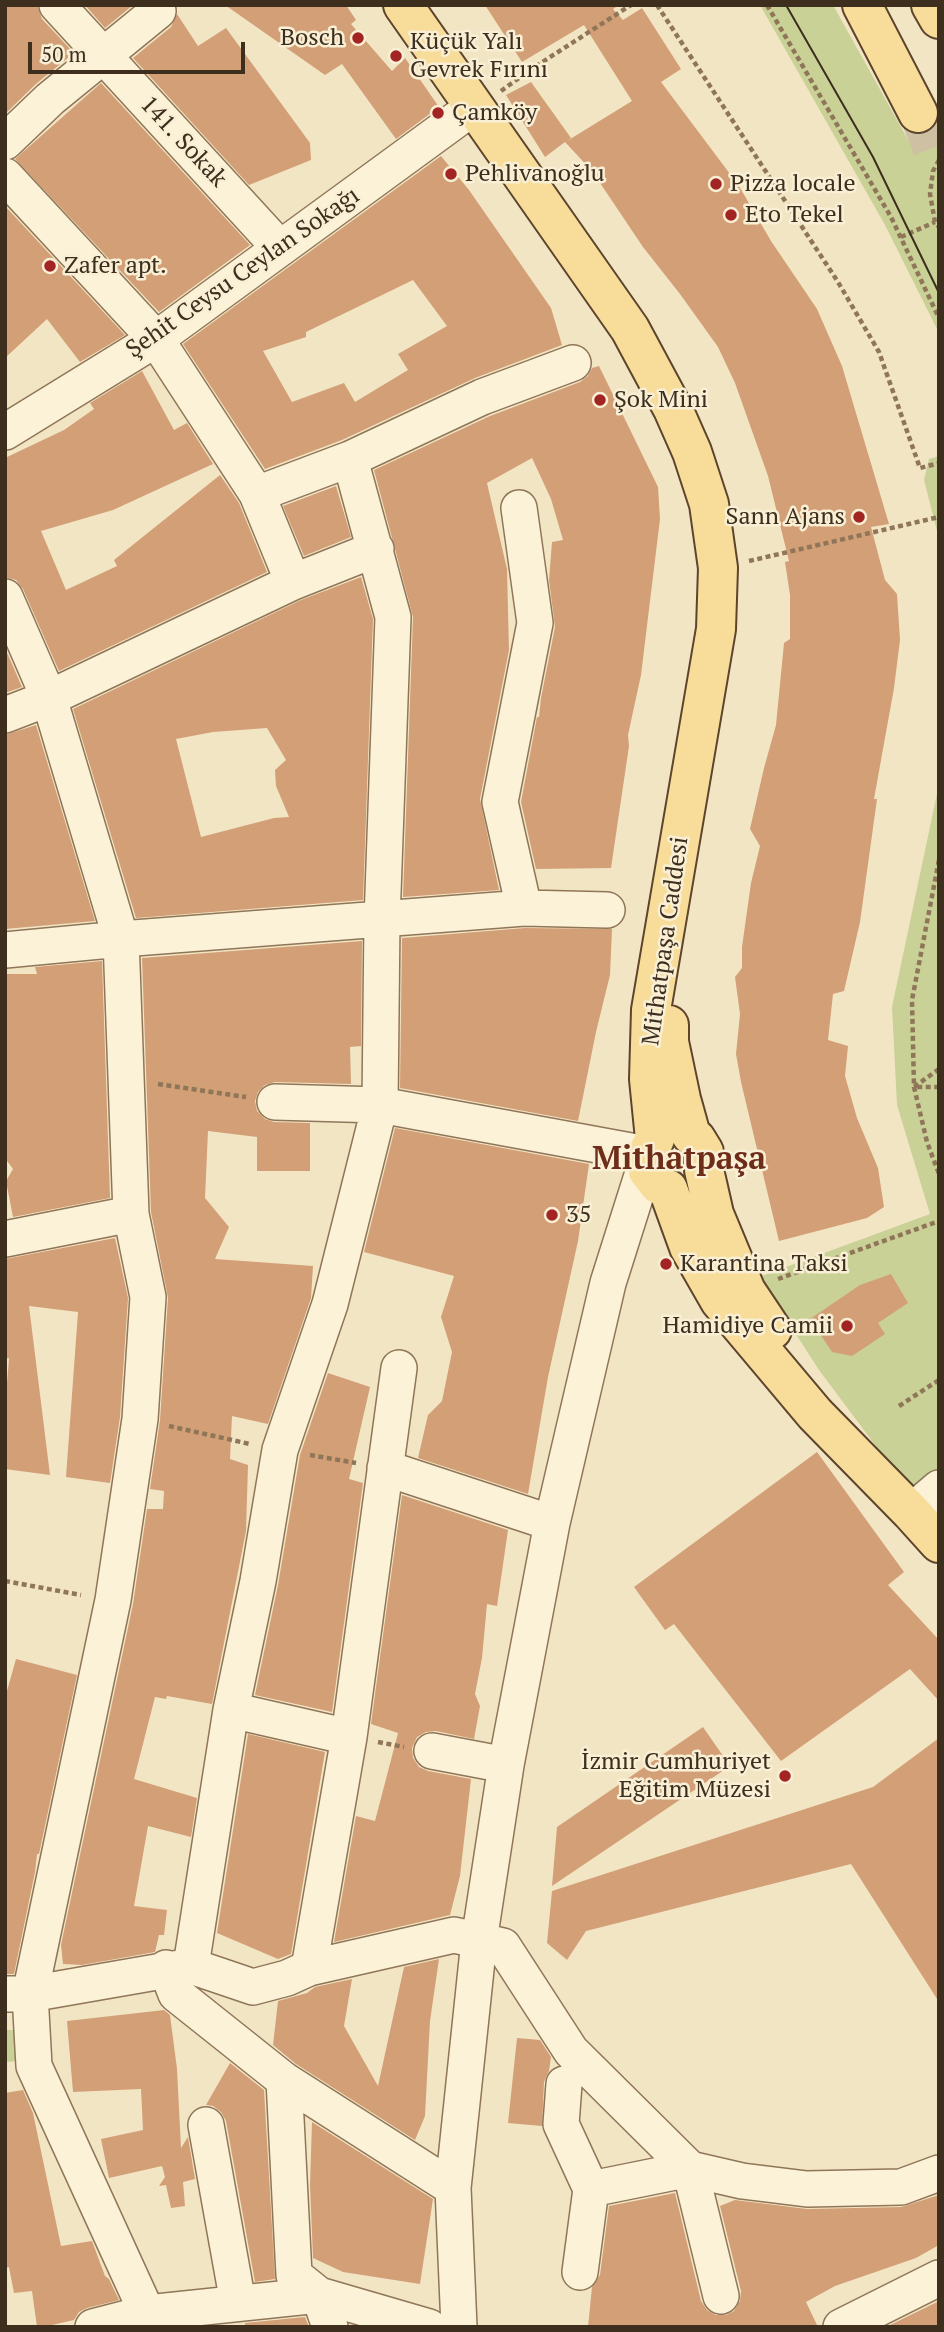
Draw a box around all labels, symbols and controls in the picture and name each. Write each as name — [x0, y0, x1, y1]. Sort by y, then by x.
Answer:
place label: Bosch — [280, 24, 344, 52]
scale bar — [32, 28, 248, 72]
place label: Küçük Yalı Gevrek Fırını — [410, 28, 548, 84]
marker: Bosch — [350, 30, 366, 46]
text: 50 m — [41, 40, 87, 68]
marker: Küçük Yalı Gevrek Fırını — [388, 48, 404, 64]
street label: 141. Sokak — [134, 91, 232, 193]
place label: Çamköy — [452, 99, 537, 127]
marker: Çamköy — [430, 105, 446, 121]
place label: Pehlivanoğlu — [465, 160, 605, 188]
marker: Pehlivanoğlu — [443, 166, 459, 182]
place label: Pizza locale — [730, 170, 855, 198]
marker: Pizza locale — [708, 176, 724, 192]
street label: Şehit Ceysu Ceylan Sokağı — [121, 181, 365, 365]
place label: Eto Tekel — [745, 201, 844, 229]
marker: Eto Tekel — [723, 207, 739, 223]
place label: Zafer apt. — [64, 252, 167, 280]
marker: Zafer apt. — [42, 258, 58, 274]
place label: Şok Mini — [614, 386, 708, 414]
marker: Şok Mini — [592, 392, 608, 408]
place label: Sann Ajans — [726, 503, 845, 531]
marker: Sann Ajans — [851, 509, 867, 525]
street label: Mithatpaşa Caddesi — [637, 835, 695, 1047]
district label: Mithatpaşa — [592, 1141, 766, 1179]
place label: 35 — [566, 1201, 592, 1229]
marker: 35 — [544, 1207, 560, 1223]
place label: Karantina Taksi — [680, 1250, 848, 1278]
marker: Karantina Taksi — [658, 1256, 674, 1272]
place label: Hamidiye Camii — [663, 1312, 833, 1340]
marker: Hamidiye Camii — [839, 1318, 855, 1334]
place label: İzmir Cumhuriyet Eğitim Müzesi — [581, 1748, 771, 1804]
marker: İzmir Cumhuriyet Eğitim Müzesi — [777, 1768, 793, 1784]

